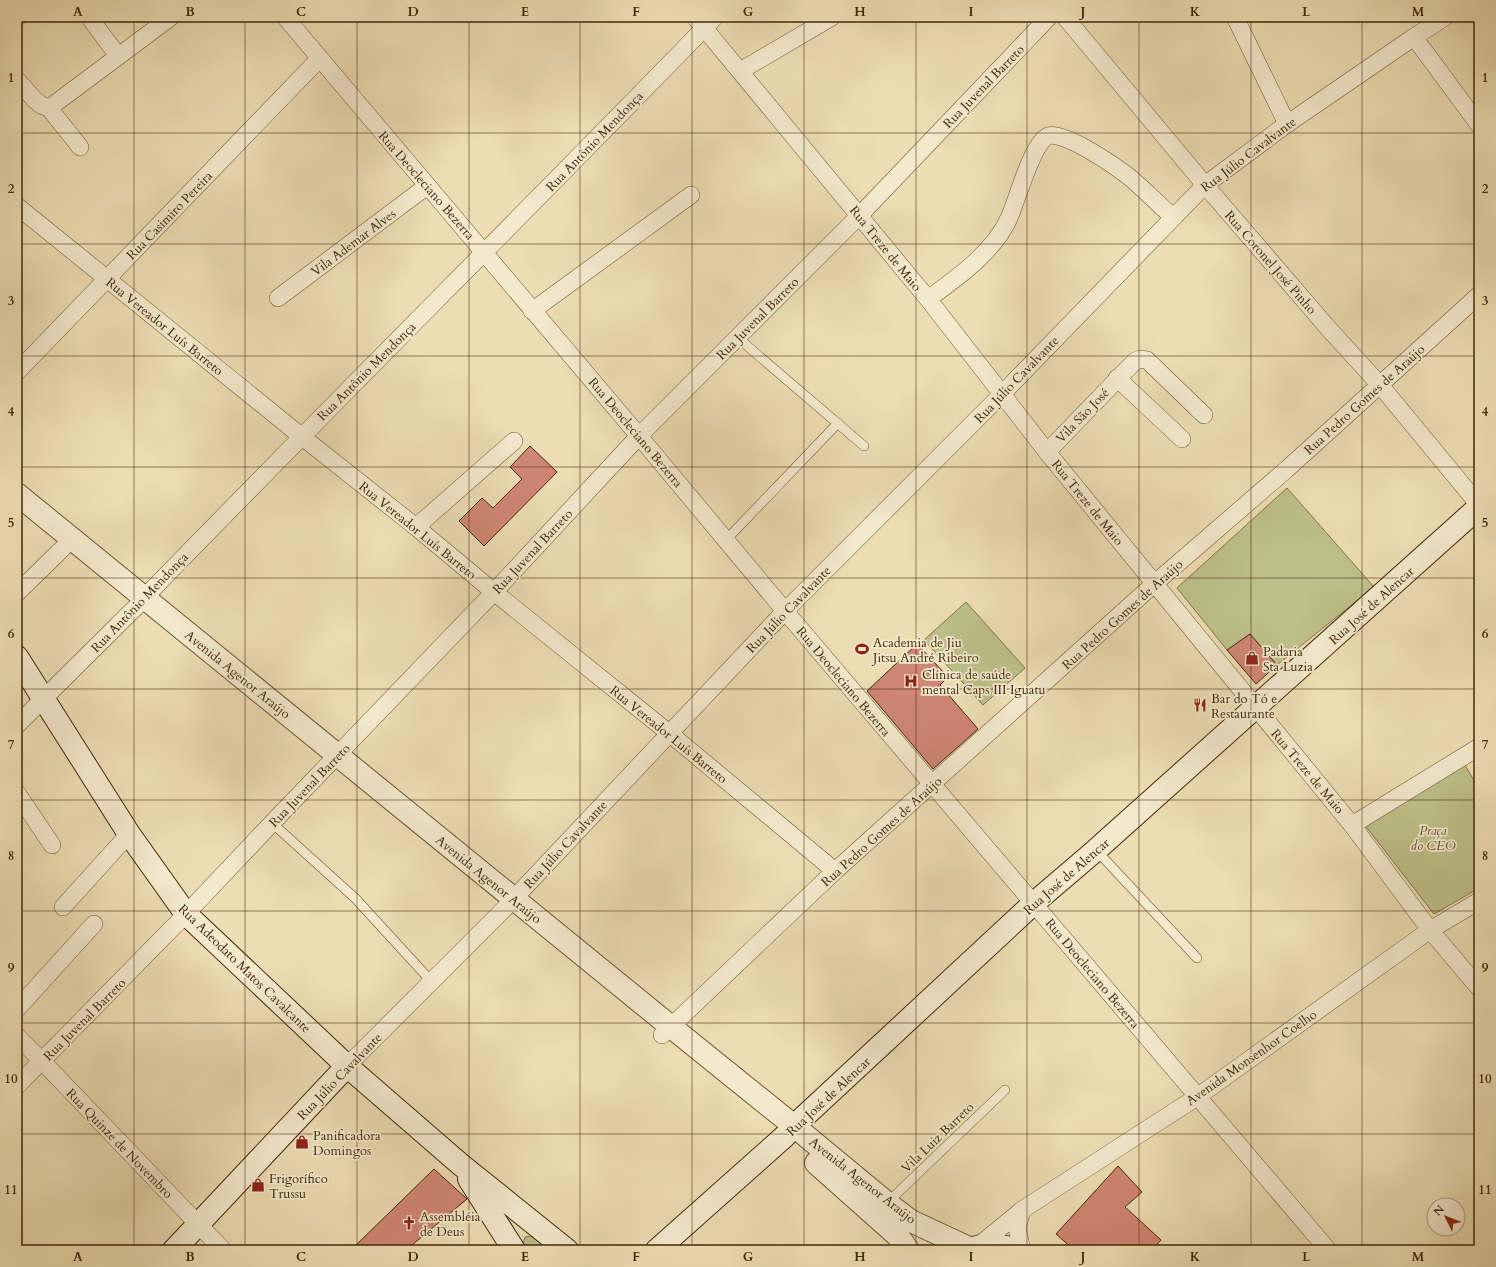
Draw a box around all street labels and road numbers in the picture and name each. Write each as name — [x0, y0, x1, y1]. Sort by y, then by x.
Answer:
street label: Rua Juvenal Barreto — [939, 41, 1028, 133]
street label: Rua Antônio Mendonça — [542, 87, 648, 196]
street label: Rua Júlio Cavalvante — [1197, 113, 1300, 197]
street label: Rua Deocleciano Bezerra — [374, 127, 479, 244]
street label: Rua Casimiro Pereira — [123, 167, 217, 264]
street label: Rua Treze de Maio — [845, 202, 925, 295]
street label: Vila Ademar Alves — [307, 205, 400, 281]
street label: Rua Coronel José Pinho — [1220, 207, 1320, 318]
street label: Rua Juvenal Barreto — [712, 273, 803, 364]
street label: Rua Vereador Luís Barreto — [102, 274, 227, 380]
street label: Rua Antônio Mendonça — [313, 318, 420, 425]
street label: Rua Júlio Cavalvante — [970, 332, 1063, 427]
street label: Rua Pedro Gomes de Araújo — [1300, 341, 1429, 459]
street label: Rua Deocleciano Bezerra — [584, 374, 687, 492]
street label: Vila São José — [1052, 384, 1114, 447]
street label: Rua Treze de Maio — [1047, 456, 1127, 549]
street label: Rua Vereador Luís Barreto — [355, 478, 480, 584]
street label: Rua Juvenal Barreto — [489, 505, 577, 598]
street label: Rua Antônio Mendonça — [87, 548, 193, 657]
street label: Rua Pedro Gomes de Araújo — [1058, 556, 1187, 674]
street label: Rua Júlio Cavalvante — [742, 562, 835, 657]
street label: Rua José de Alencar — [1325, 562, 1418, 649]
street label: Rua Deocleciano Bezerra — [792, 623, 895, 741]
street label: Avenida Agenor Araújo — [181, 626, 294, 723]
street label: Rua Vereador Luís Barreto — [606, 682, 731, 788]
street label: Rua Treze de Maio — [1266, 725, 1348, 818]
street label: Rua Juvenal Barreto — [265, 740, 354, 832]
street label: Rua Pedro Gomes de Araújo — [817, 773, 946, 891]
street label: Rua Júlio Cavalvante — [520, 796, 612, 893]
street label: Avenida Agenor Araújo — [432, 831, 545, 928]
street label: Rua José de Alencar — [1020, 834, 1114, 919]
street label: Rua Adeodato Matos Cavalcante — [174, 900, 315, 1037]
street label: Rua Deocleciano Bezerra — [1041, 915, 1144, 1033]
street label: Rua Juvenal Barreto — [39, 974, 130, 1065]
street label: Avenida Monsenhor Coelho — [1183, 1006, 1321, 1110]
street label: Rua Júlio Cavalvante — [293, 1029, 386, 1124]
street label: Rua José de Alencar — [783, 1053, 875, 1140]
street label: Rua Quinze de Novembro — [62, 1085, 177, 1203]
street label: Vila Luiz Barreto — [897, 1098, 978, 1177]
street label: Avenida Agenor Araújo — [805, 1133, 920, 1228]

